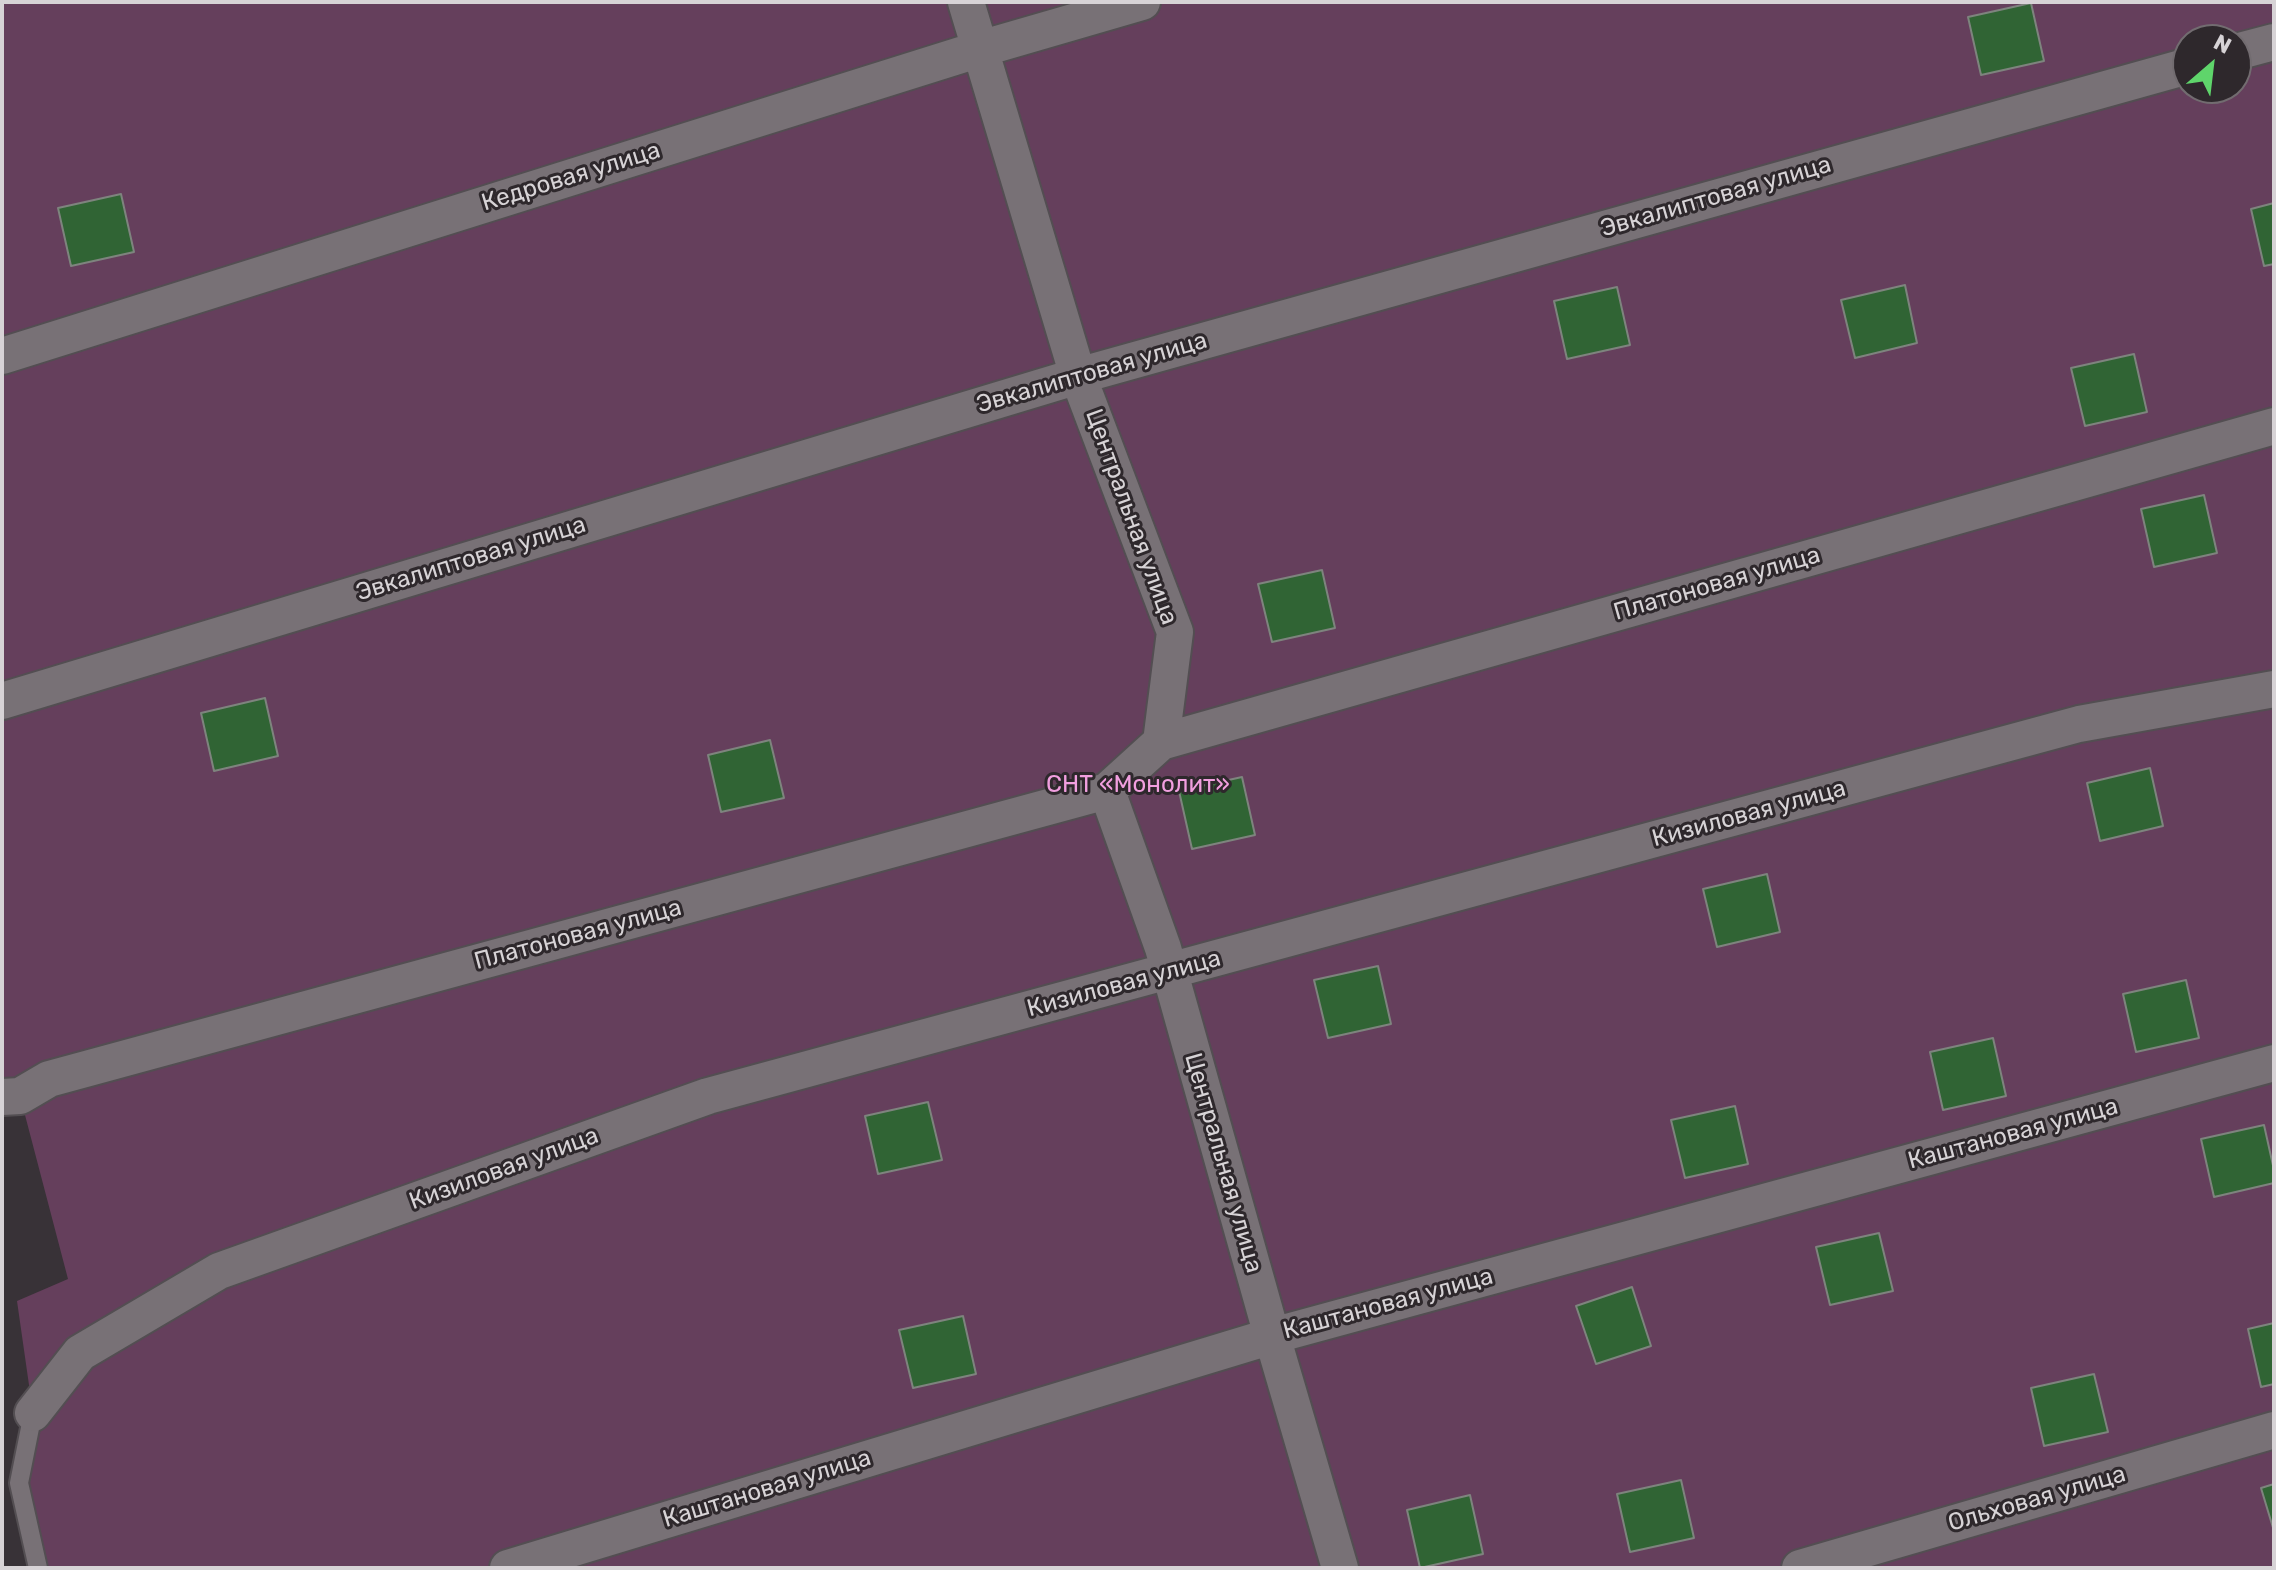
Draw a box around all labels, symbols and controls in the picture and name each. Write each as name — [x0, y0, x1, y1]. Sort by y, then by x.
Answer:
north arrow — [2172, 24, 2252, 104]
text: N — [2209, 28, 2236, 60]
street label: Кедровая улица — [478, 136, 664, 218]
street label: Эвкалиптовая улица — [1597, 150, 1835, 244]
street label: Эвкалиптовая улица — [973, 326, 1211, 420]
street label: Центральная улица — [1079, 405, 1183, 629]
street label: Эвкалиптовая улица — [353, 510, 589, 608]
street label: Платоновая улица — [1610, 541, 1824, 627]
park label: СНТ «Монолит» — [1046, 771, 1230, 799]
street label: Кизиловая улица — [1649, 774, 1849, 854]
street label: Платоновая улица — [471, 893, 685, 977]
street label: Кизиловая улица — [1024, 944, 1224, 1024]
street label: Центральная улица — [1178, 1050, 1268, 1276]
street label: Каштановая улица — [1905, 1092, 2121, 1176]
street label: Кизиловая улица — [405, 1121, 603, 1217]
street label: Каштановая улица — [1280, 1262, 1496, 1346]
street label: Каштановая улица — [659, 1444, 875, 1534]
street label: Ольховая улица — [1945, 1460, 2129, 1538]

